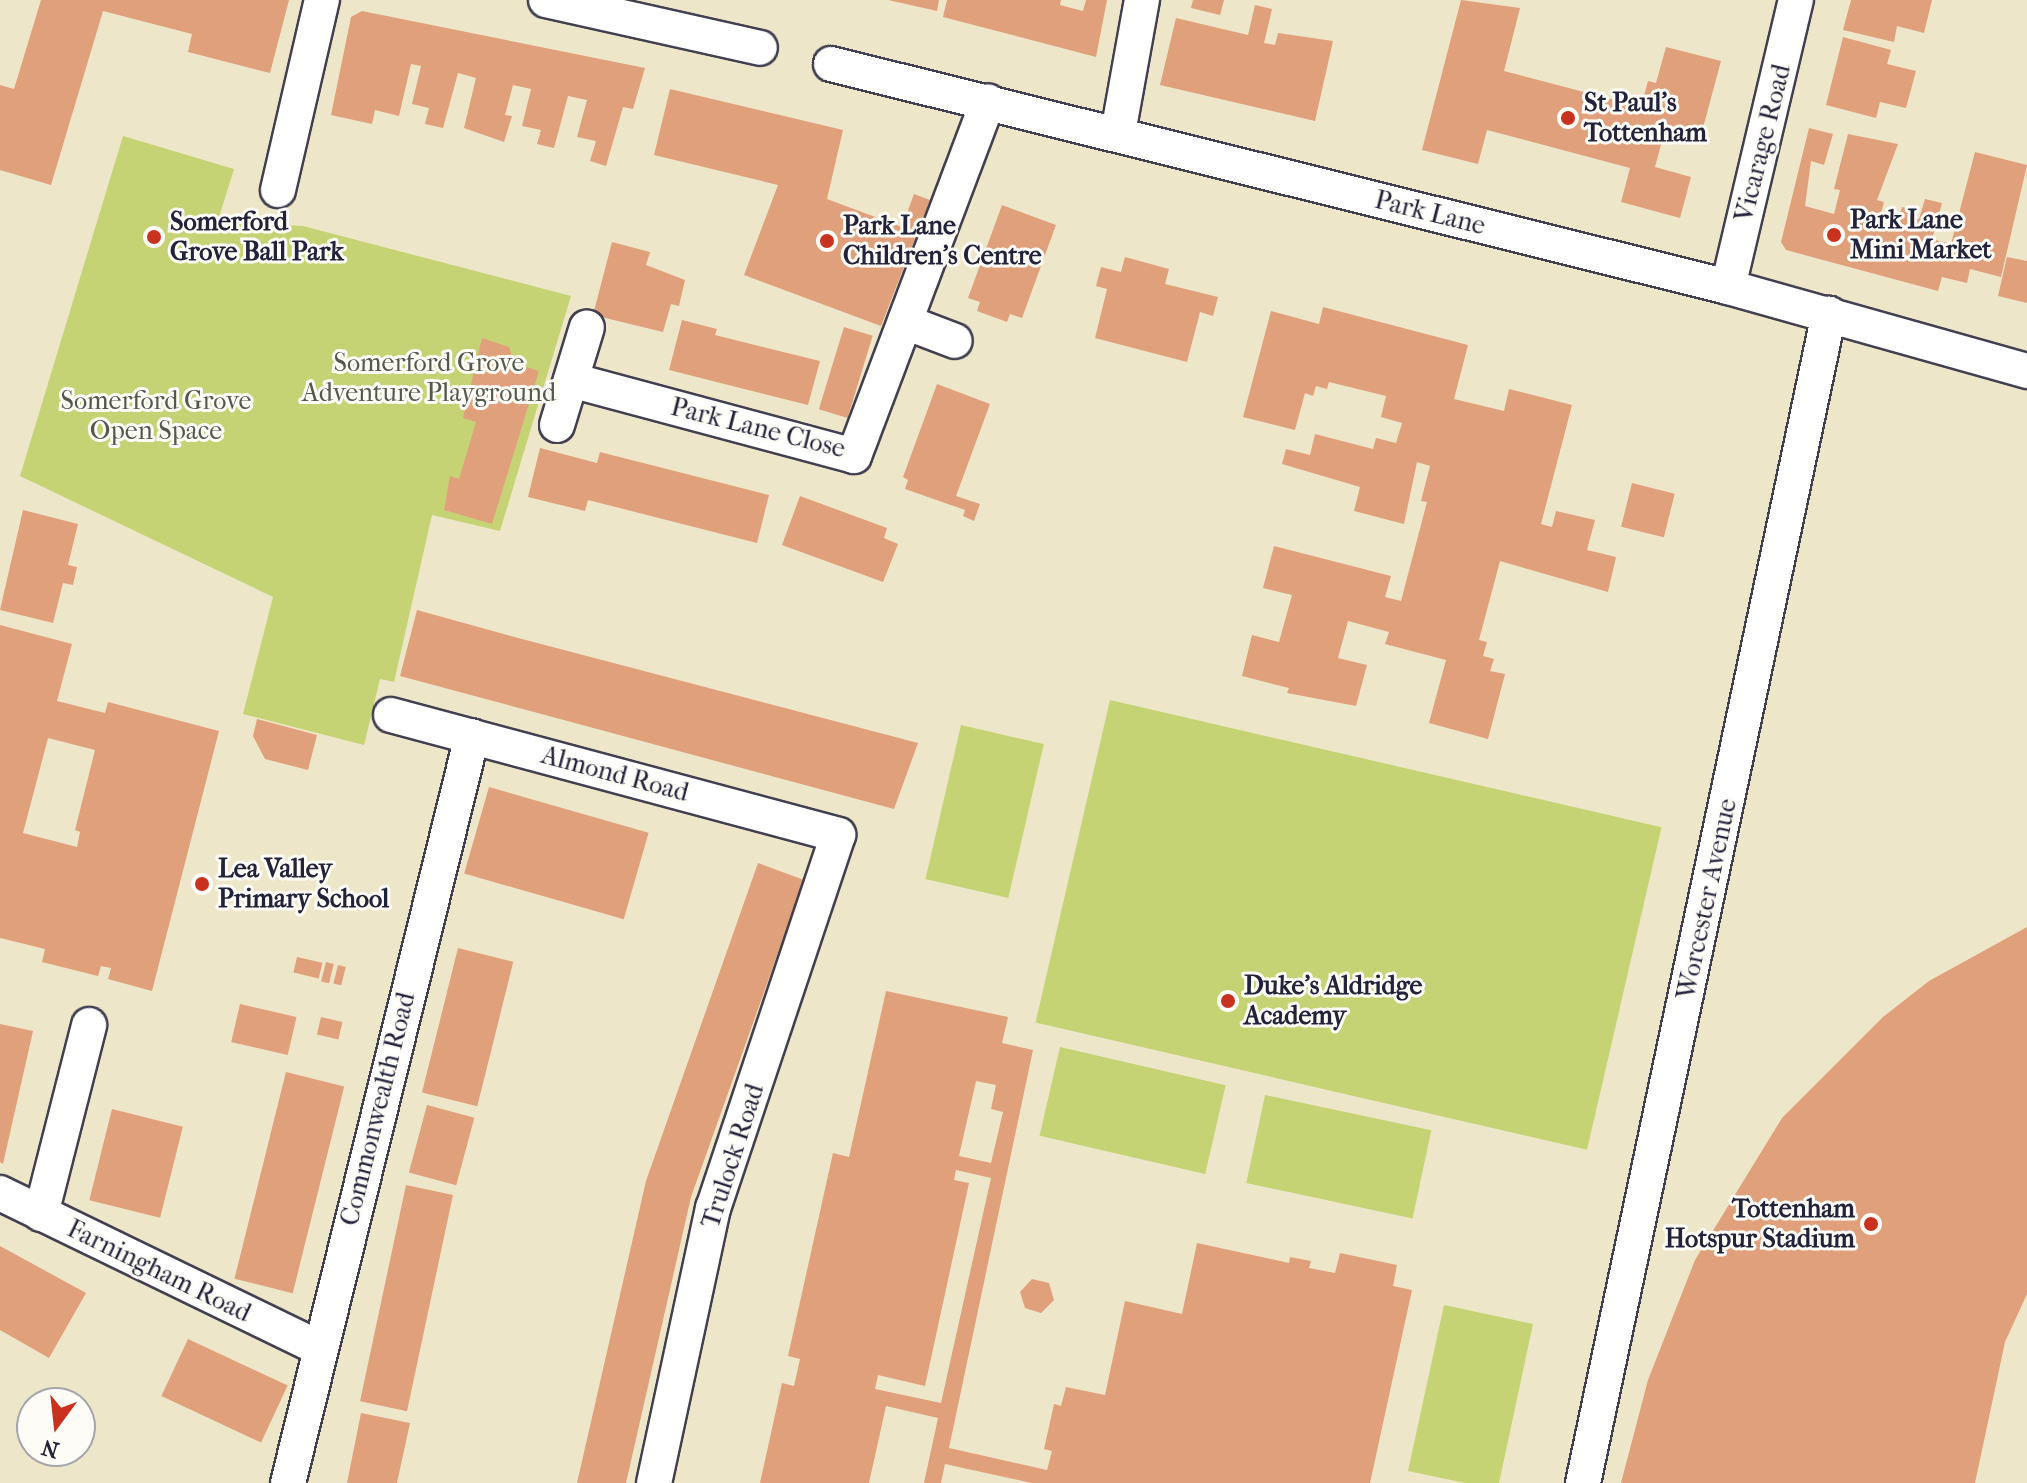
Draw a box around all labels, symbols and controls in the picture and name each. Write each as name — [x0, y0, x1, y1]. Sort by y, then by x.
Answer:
street label: Vicarage Road — [1728, 61, 1798, 225]
place label: St Paul's Tottenham — [1584, 87, 1707, 148]
marker: St Paul's Tottenham — [1559, 109, 1577, 127]
street label: Park Lane — [1371, 184, 1489, 242]
place label: Park Lane Mini Market — [1850, 204, 1992, 266]
place label: Somerford Grove Ball Park — [170, 206, 344, 268]
place label: Park Lane Children's Centre — [843, 210, 1042, 272]
marker: Park Lane Mini Market — [1825, 226, 1843, 244]
marker: Somerford Grove Ball Park — [145, 228, 163, 246]
marker: Park Lane Children's Centre — [818, 232, 836, 250]
park label: Somerford Grove Adventure Playground — [302, 347, 556, 408]
park label: Somerford Grove Open Space — [61, 385, 251, 446]
street label: Park Lane Close — [668, 391, 848, 465]
street label: Almond Road — [538, 739, 692, 809]
street label: Worcester Avenue — [1670, 796, 1744, 1002]
place label: Lea Valley Primary School — [218, 853, 389, 914]
marker: Lea Valley Primary School — [193, 875, 211, 893]
place label: Duke's Aldridge Academy — [1244, 970, 1422, 1032]
street label: Commonwealth Road — [334, 989, 422, 1229]
marker: Duke's Aldridge Academy — [1219, 992, 1237, 1010]
street label: Trulock Road — [695, 1080, 771, 1232]
place label: Tottenham Hotspur Stadium — [1665, 1193, 1855, 1254]
street label: Farningham Road — [62, 1213, 256, 1329]
marker: Tottenham Hotspur Stadium — [1862, 1215, 1880, 1233]
north arrow — [16, 1387, 96, 1467]
text: N — [39, 1434, 62, 1463]

